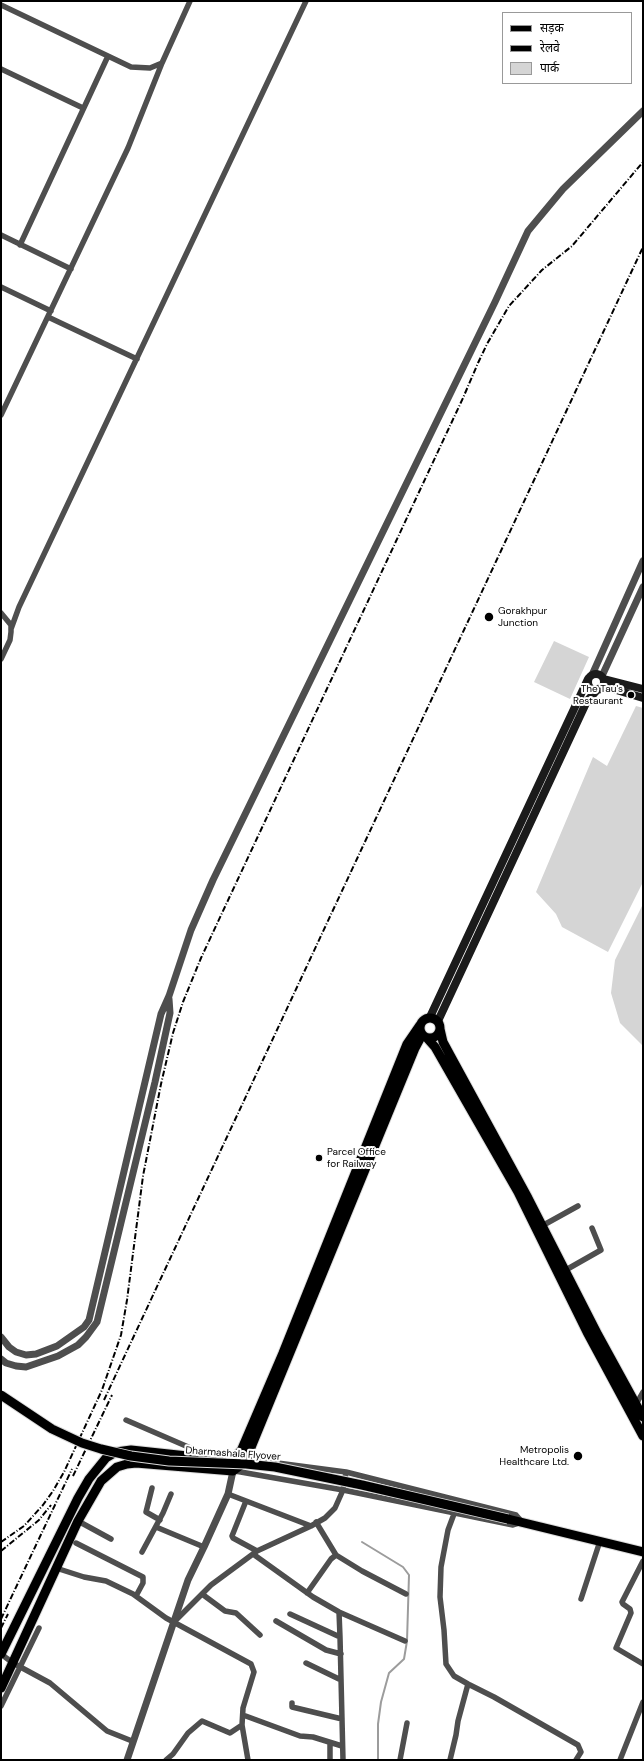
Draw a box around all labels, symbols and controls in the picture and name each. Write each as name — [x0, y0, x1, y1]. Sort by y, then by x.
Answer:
legend — [502, 12, 632, 84]
text: सड़क — [540, 20, 564, 36]
text: रेलवे — [540, 40, 560, 56]
text: पार्क — [540, 60, 559, 76]
place label: Gorakhpur Junction — [498, 605, 547, 628]
marker: Gorakhpur Junction — [483, 611, 495, 623]
place label: The Tau's Restaurant — [573, 683, 623, 706]
marker: The Tau's Restaurant — [626, 690, 636, 700]
place label: Parcel Office for Railway — [327, 1146, 386, 1170]
marker: Parcel Office for Railway — [314, 1153, 324, 1163]
place label: Metropolis Healthcare Ltd. — [499, 1444, 569, 1468]
street label: Dharmashala Flyover — [185, 1445, 281, 1463]
marker: Metropolis Healthcare Ltd. — [572, 1450, 584, 1462]

